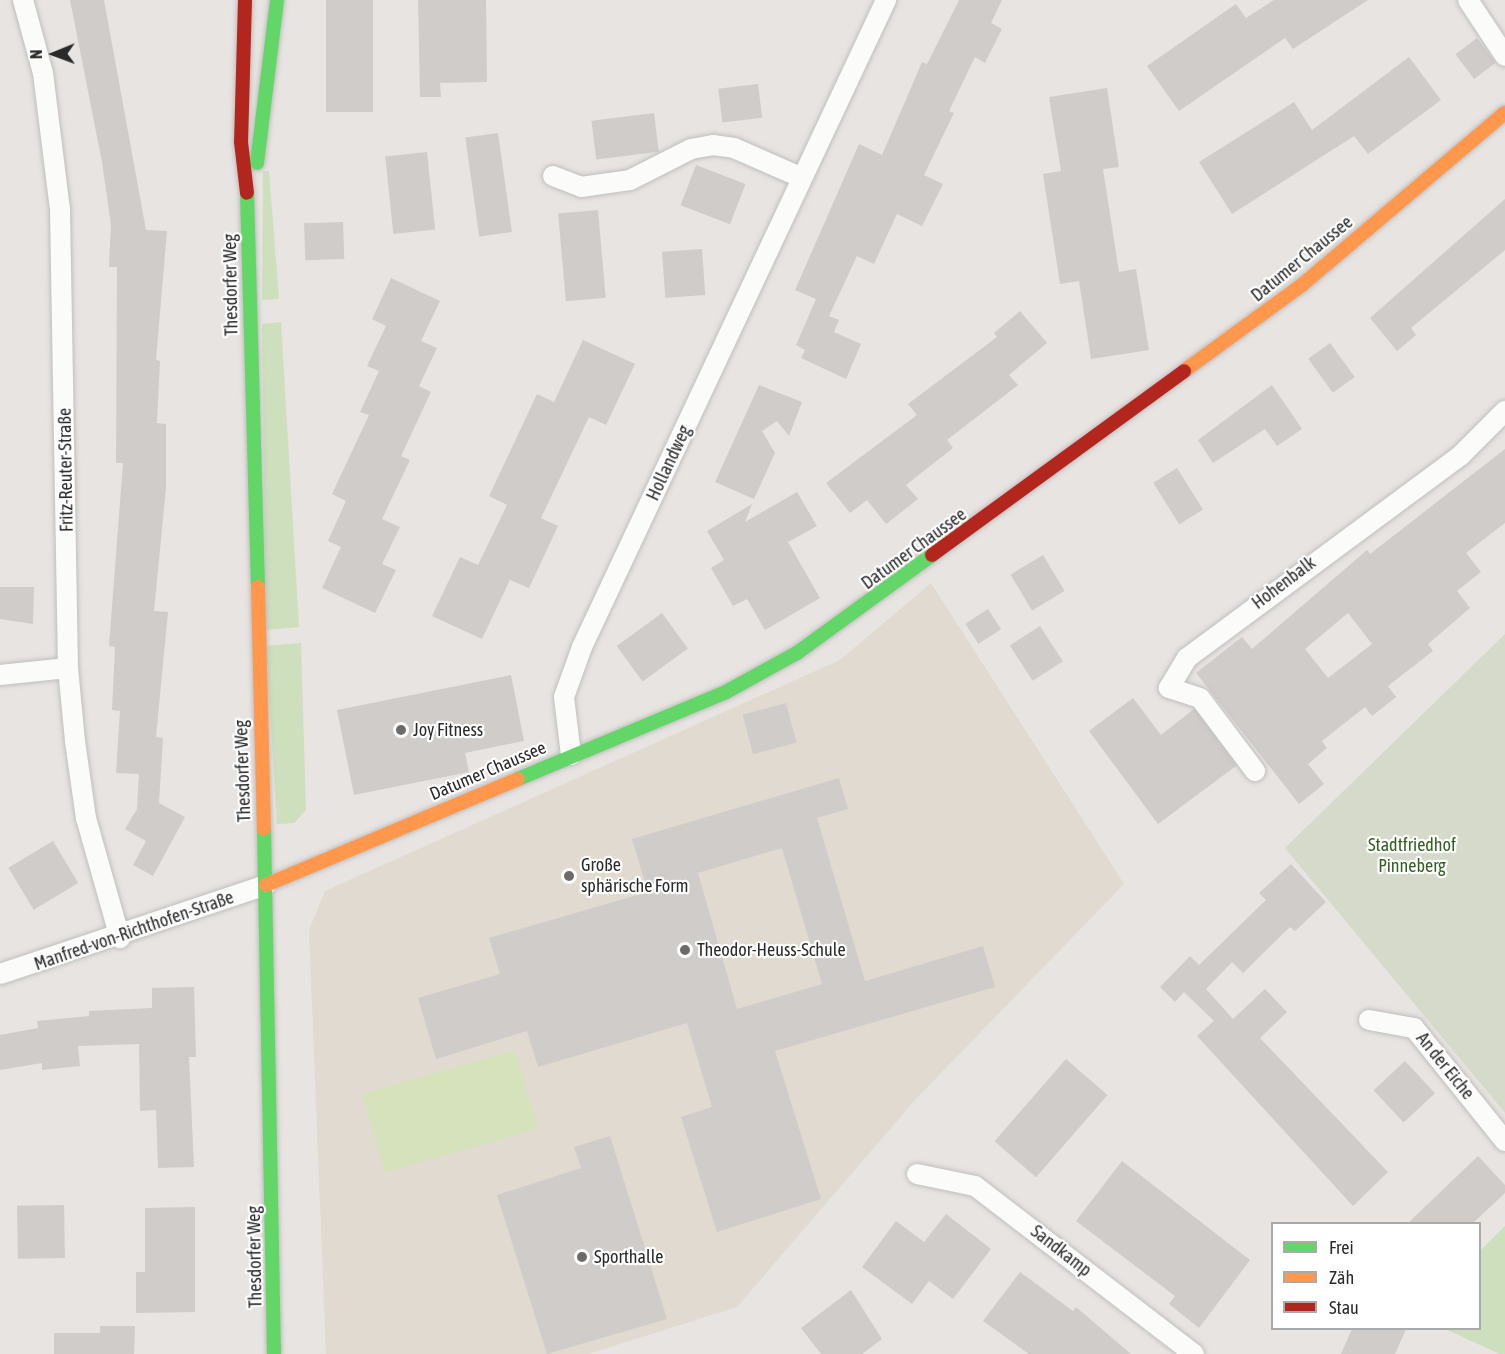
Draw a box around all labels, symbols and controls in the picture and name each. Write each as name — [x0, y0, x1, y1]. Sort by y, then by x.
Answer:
north arrow — [24, 24, 84, 84]
text: N — [27, 49, 45, 59]
street label: Datumer Chaussee — [1247, 212, 1357, 306]
street label: Thesdorfer Weg — [219, 234, 243, 336]
street label: Fritz-Reuter-Straße — [54, 408, 78, 532]
street label: Hollandweg — [642, 422, 696, 504]
street label: Datumer Chaussee — [857, 504, 971, 594]
street label: Hohenbalk — [1248, 552, 1320, 614]
place label: Joy Fitness — [413, 719, 483, 741]
street label: Thesdorfer Weg — [230, 720, 256, 822]
marker: Joy Fitness — [394, 723, 408, 737]
street label: Datumer Chaussee — [427, 737, 549, 805]
park label: Stadtfriedhof Pinneberg — [1368, 835, 1456, 878]
place label: Große sphärische Form — [581, 855, 688, 898]
marker: Große sphärische Form — [562, 869, 576, 883]
street label: Manfred-von-Richthofen-Straße — [31, 887, 237, 975]
place label: Theodor-Heuss-Schule — [697, 939, 846, 961]
marker: Theodor-Heuss-Schule — [678, 943, 692, 957]
street label: An der Eiche — [1411, 1028, 1479, 1104]
street label: Thesdorfer Weg — [243, 1206, 267, 1308]
street label: Sandkamp — [1026, 1221, 1096, 1281]
legend — [1271, 1222, 1481, 1330]
text: Frei — [1329, 1237, 1354, 1258]
place label: Sporthalle — [594, 1246, 663, 1268]
marker: Sporthalle — [575, 1250, 589, 1264]
text: Zäh — [1329, 1267, 1354, 1288]
text: Stau — [1329, 1297, 1359, 1318]

